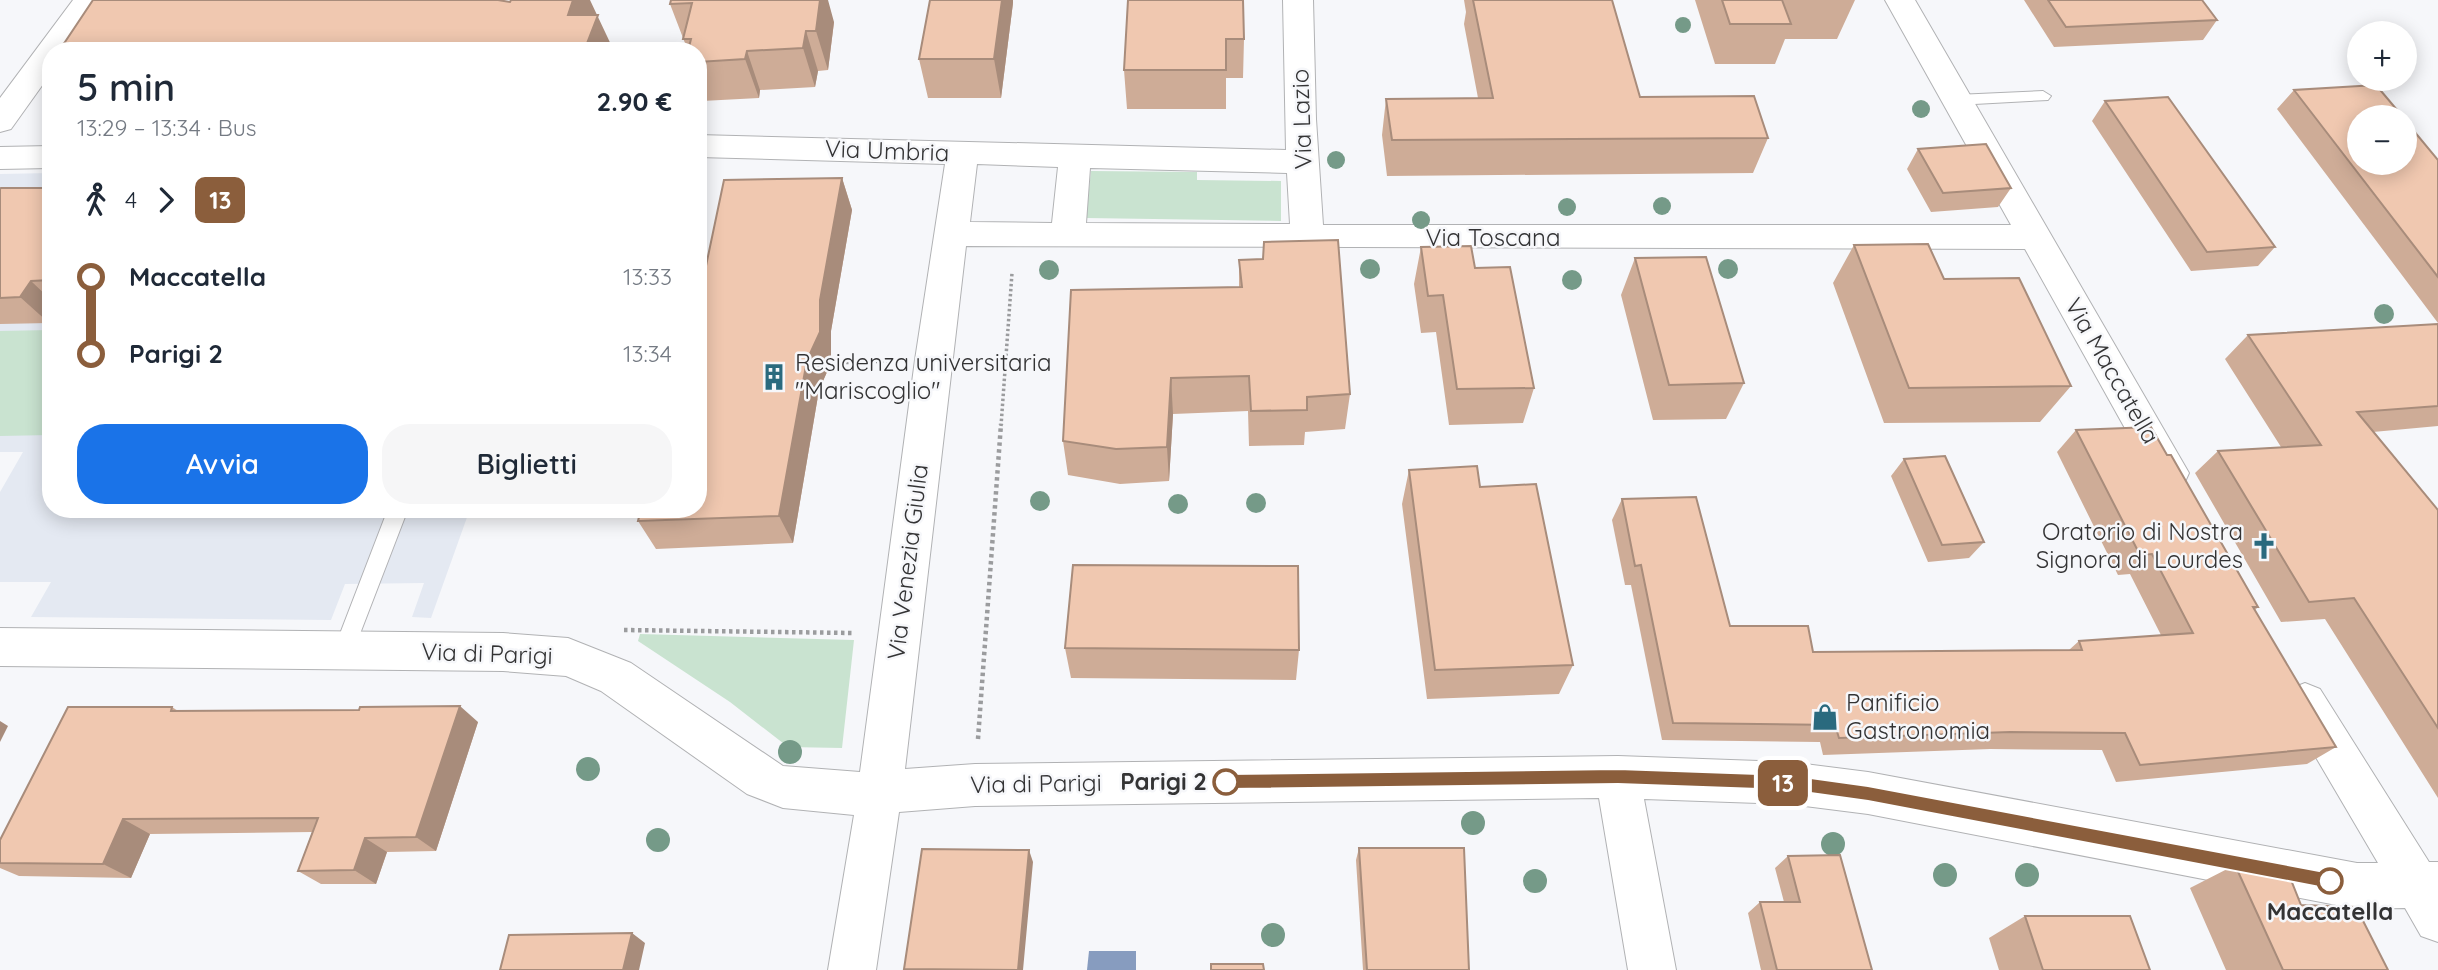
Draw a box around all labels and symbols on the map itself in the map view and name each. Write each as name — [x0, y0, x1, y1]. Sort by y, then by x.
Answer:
street label: Via Lazio — [1284, 68, 1318, 170]
street label: Via Umbria — [824, 133, 950, 167]
street label: Via Toscana — [1426, 222, 1560, 252]
street label: Via Maccatella — [2059, 292, 2167, 449]
place label: Residenza universitaria "Mariscoglio" — [795, 347, 1052, 405]
building icon: Residenza universitaria "Mariscoglio" — [759, 362, 789, 392]
street label: Via Venezia Giulia — [880, 462, 934, 661]
place label: Oratorio di Nostra Signora di Lourdes — [2036, 516, 2243, 574]
church icon: Oratorio di Nostra Signora di Lourdes — [2249, 531, 2279, 561]
street label: Via di Parigi — [421, 636, 553, 670]
place label: Panificio Gastronomia — [1846, 687, 1990, 745]
shop icon: Panificio Gastronomia — [1810, 702, 1840, 732]
line badge: 13 — [1752, 760, 1814, 806]
place label: Parigi 2 — [1120, 766, 1207, 796]
street label: Via di Parigi — [970, 767, 1102, 799]
marker: Parigi 2 — [1213, 769, 1239, 795]
marker: Maccatella — [2317, 868, 2343, 894]
place label: Maccatella — [2267, 896, 2393, 926]

